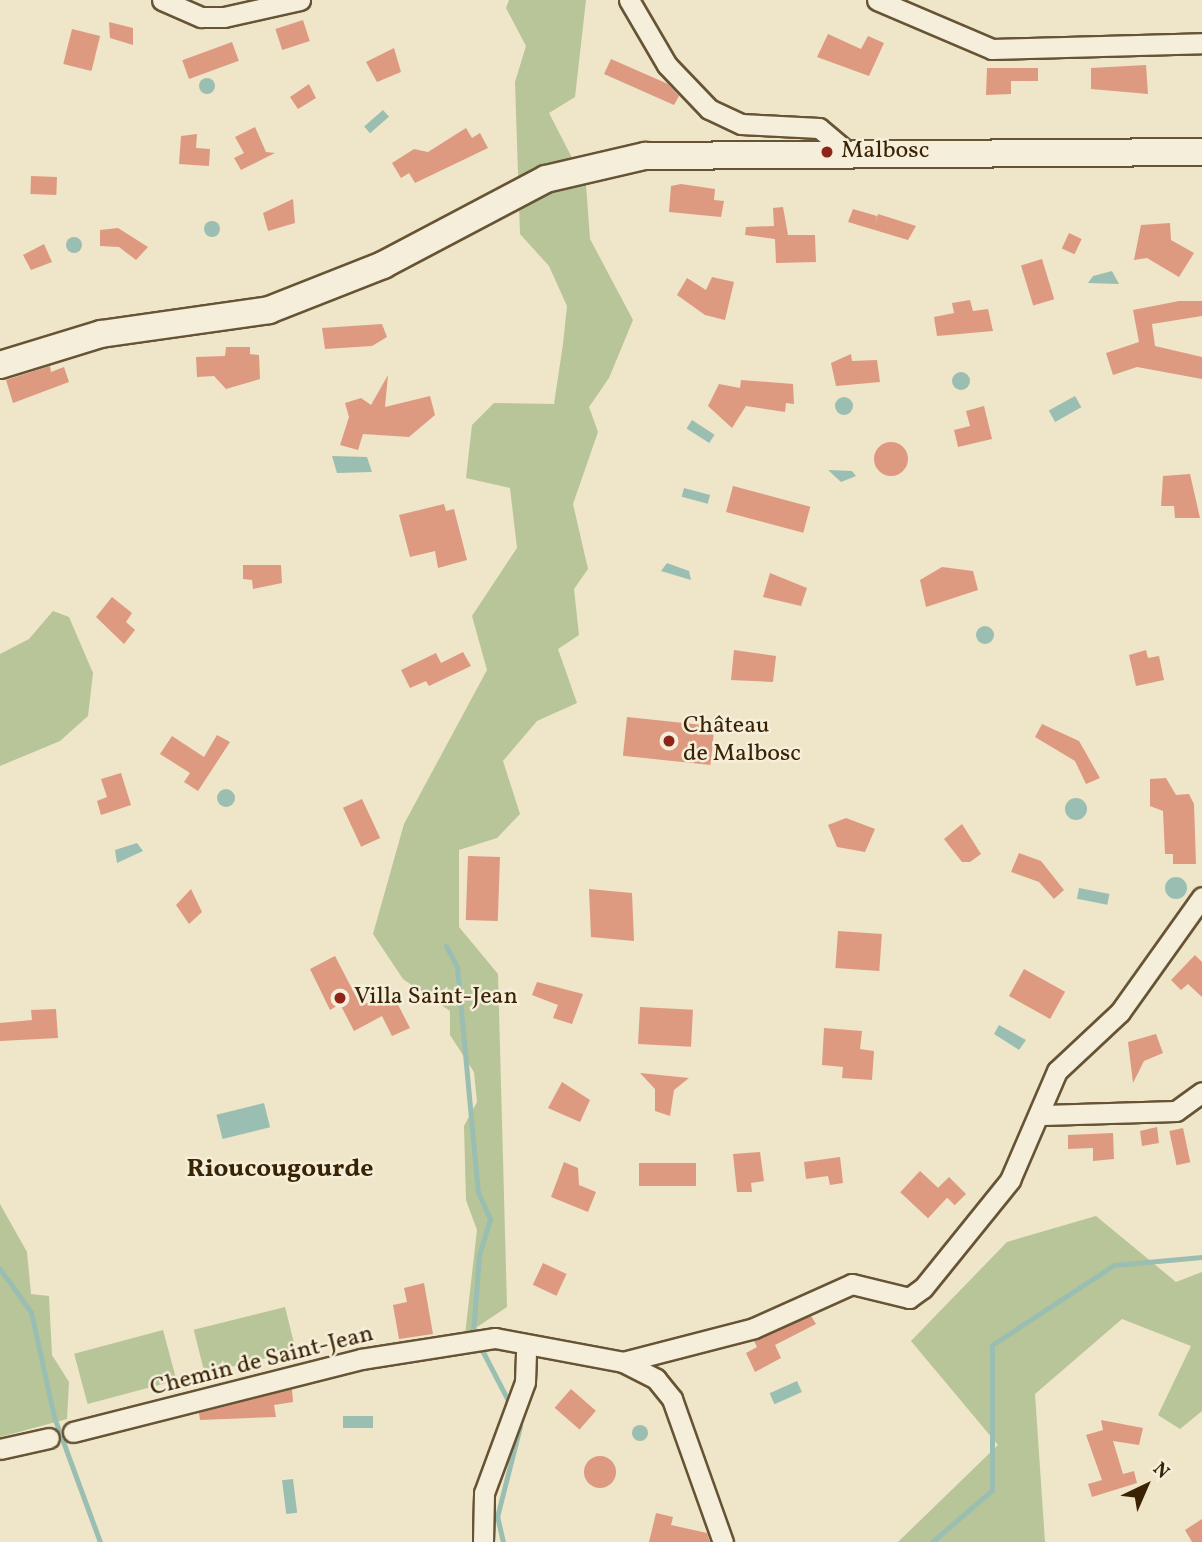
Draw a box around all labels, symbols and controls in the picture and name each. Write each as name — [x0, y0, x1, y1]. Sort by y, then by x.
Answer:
place label: Malbosc — [841, 138, 929, 166]
marker: Malbosc — [819, 144, 835, 160]
place label: Château de Malbosc — [683, 713, 801, 769]
marker: Château de Malbosc — [661, 733, 677, 749]
place label: Villa Saint-Jean — [354, 984, 518, 1012]
marker: Villa Saint-Jean — [332, 990, 348, 1006]
district label: Rioucougourde — [186, 1154, 374, 1186]
street label: Chemin de Saint-Jean — [147, 1320, 377, 1404]
north arrow — [1111, 1451, 1181, 1521]
text: N — [1147, 1457, 1175, 1485]

